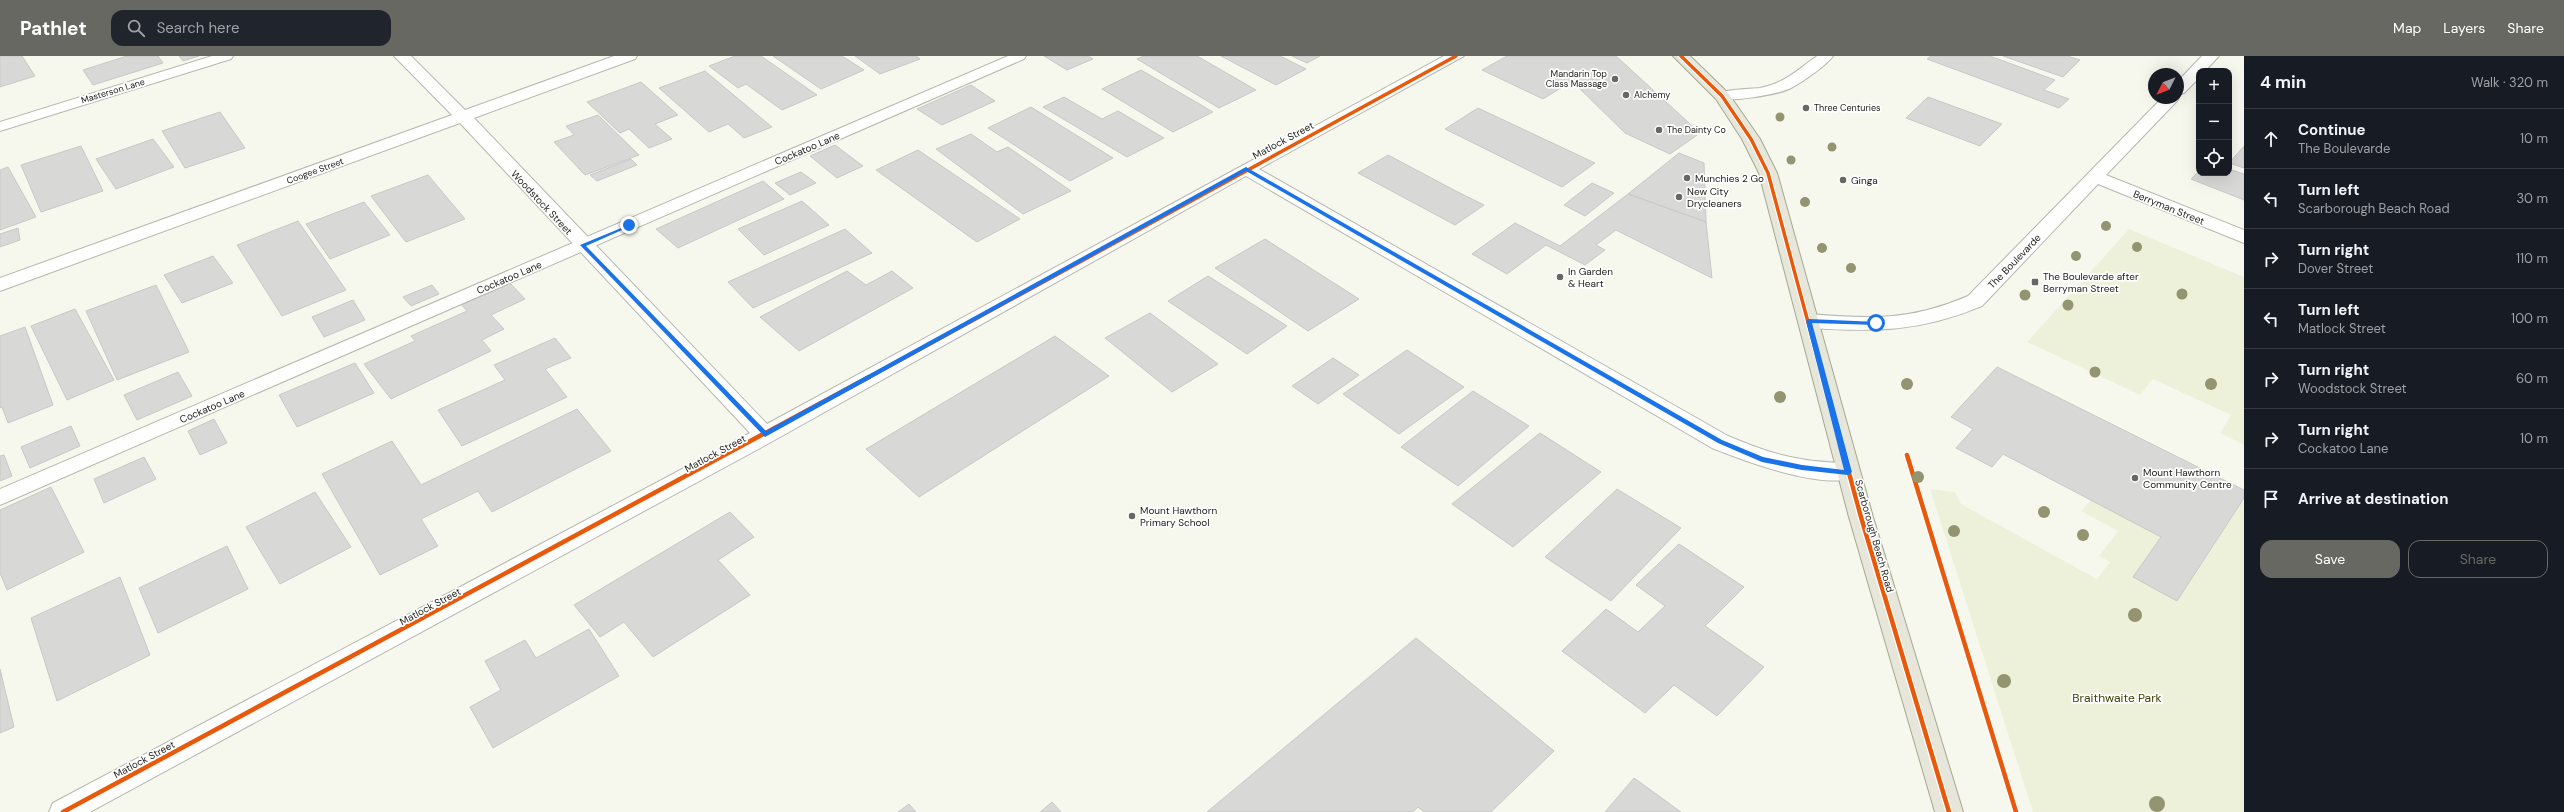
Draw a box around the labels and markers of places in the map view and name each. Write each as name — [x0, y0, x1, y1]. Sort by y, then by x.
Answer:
place label: Mandarin Top Class Massage — [1546, 68, 1607, 90]
marker: Mandarin Top Class Massage — [1610, 74, 1620, 84]
place label: Alchemy — [1634, 89, 1670, 101]
marker: Alchemy — [1621, 90, 1631, 100]
place label: Three Centuries — [1814, 102, 1881, 114]
marker: Three Centuries — [1801, 103, 1811, 113]
place label: The Dainty Co — [1667, 124, 1726, 136]
marker: The Dainty Co — [1654, 125, 1664, 135]
place label: Munchies 2 Go — [1695, 172, 1764, 185]
marker: Munchies 2 Go — [1682, 173, 1692, 183]
place label: Ginga — [1851, 174, 1878, 187]
marker: Ginga — [1838, 175, 1848, 185]
place label: New City Drycleaners — [1687, 185, 1742, 210]
marker: New City Drycleaners — [1674, 192, 1684, 202]
place label: In Garden & Heart — [1568, 265, 1613, 290]
place label: The Boulevarde after Berryman Street — [2043, 270, 2139, 295]
marker: In Garden & Heart — [1555, 272, 1565, 282]
marker: The Boulevarde after Berryman Street — [2030, 277, 2040, 287]
place label: Mount Hawthorn Community Centre — [2143, 466, 2232, 491]
marker: Mount Hawthorn Community Centre — [2130, 473, 2140, 483]
place label: Mount Hawthorn Primary School — [1140, 504, 1217, 529]
marker: Mount Hawthorn Primary School — [1127, 511, 1137, 521]

